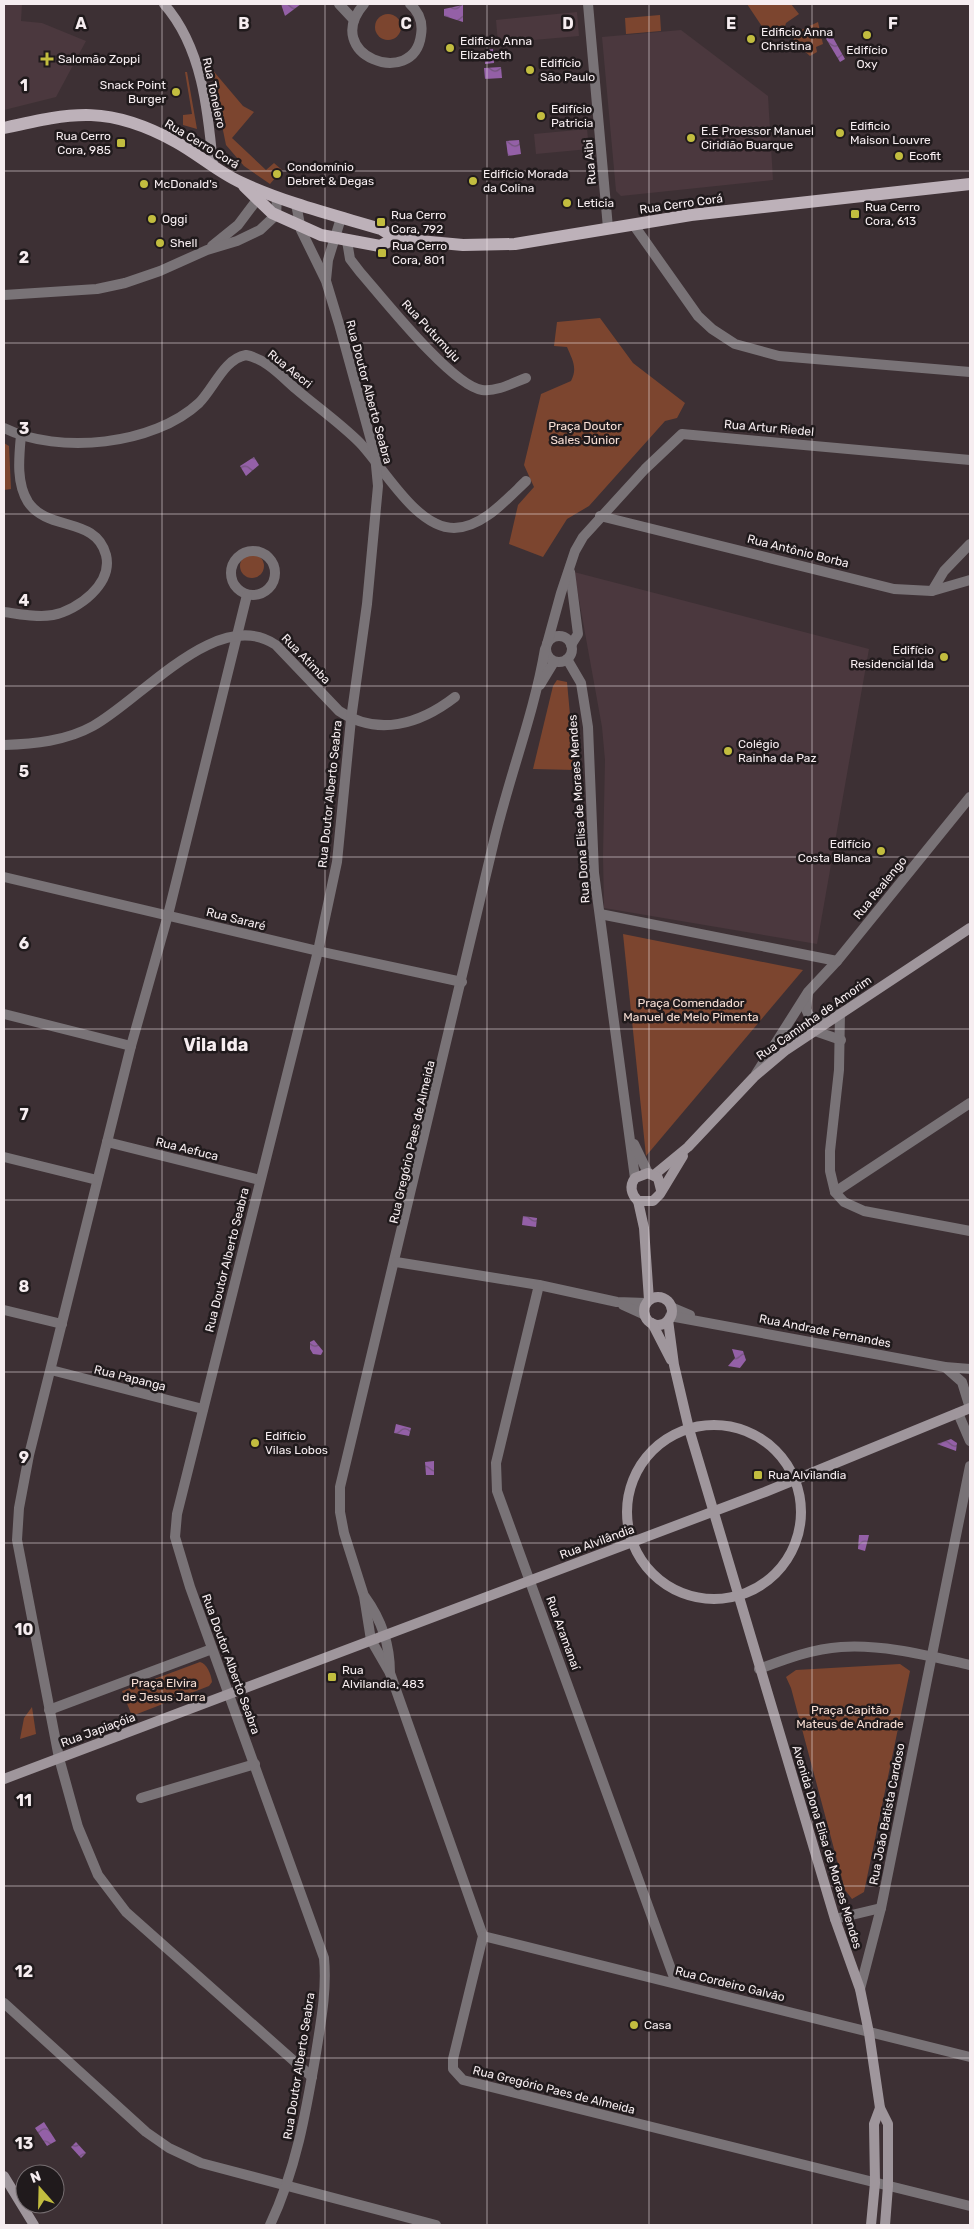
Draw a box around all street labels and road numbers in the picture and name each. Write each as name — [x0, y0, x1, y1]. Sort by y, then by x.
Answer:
street label: Rua Tonelero — [200, 56, 228, 130]
street label: Rua Cerro Corá — [162, 116, 242, 172]
street label: Rua Aibi — [581, 139, 599, 185]
street label: Rua Cerro Corá — [638, 191, 724, 217]
street label: Rua Putumuju — [399, 297, 463, 365]
street label: Rua Doutor Alberto Seabra — [343, 318, 395, 466]
street label: Rua Aecri — [265, 347, 315, 391]
street label: Rua Artur Riedel — [723, 417, 815, 439]
street label: Rua Antônio Borba — [746, 532, 850, 570]
street label: Rua Atimba — [279, 631, 333, 687]
street label: Rua Dona Elisa de Moraes Mendes — [565, 714, 593, 904]
street label: Rua Doutor Alberto Seabra — [315, 719, 345, 869]
street label: Rua Realengo — [850, 854, 910, 922]
street label: Rua Sararé — [205, 905, 268, 933]
street label: Rua Caminha de Amorim — [754, 973, 874, 1063]
street label: Rua Gregório Paes de Almeida — [386, 1059, 438, 1225]
street label: Rua Aefuca — [154, 1134, 220, 1164]
street label: Rua Doutor Alberto Seabra — [202, 1186, 252, 1334]
street label: Rua Andrade Fernandes — [758, 1311, 892, 1351]
street label: Rua Papanga — [93, 1362, 167, 1394]
street label: Rua Alvilândia — [558, 1522, 636, 1562]
street label: Rua Doutor Alberto Seabra — [199, 1592, 263, 1736]
street label: Rua Aramanaí — [543, 1594, 583, 1673]
street label: Rua Japiaçóia — [59, 1710, 137, 1750]
street label: Rua João Batista Cardoso — [866, 1742, 908, 1886]
street label: Avenida Dona Elisa de Moraes Mendes — [789, 1744, 865, 1950]
street label: Rua Cordeiro Galvão — [674, 1964, 786, 2004]
street label: Rua Doutor Alberto Seabra — [280, 1992, 318, 2140]
street label: Rua Gregório Paes de Almeida — [471, 2063, 637, 2117]

